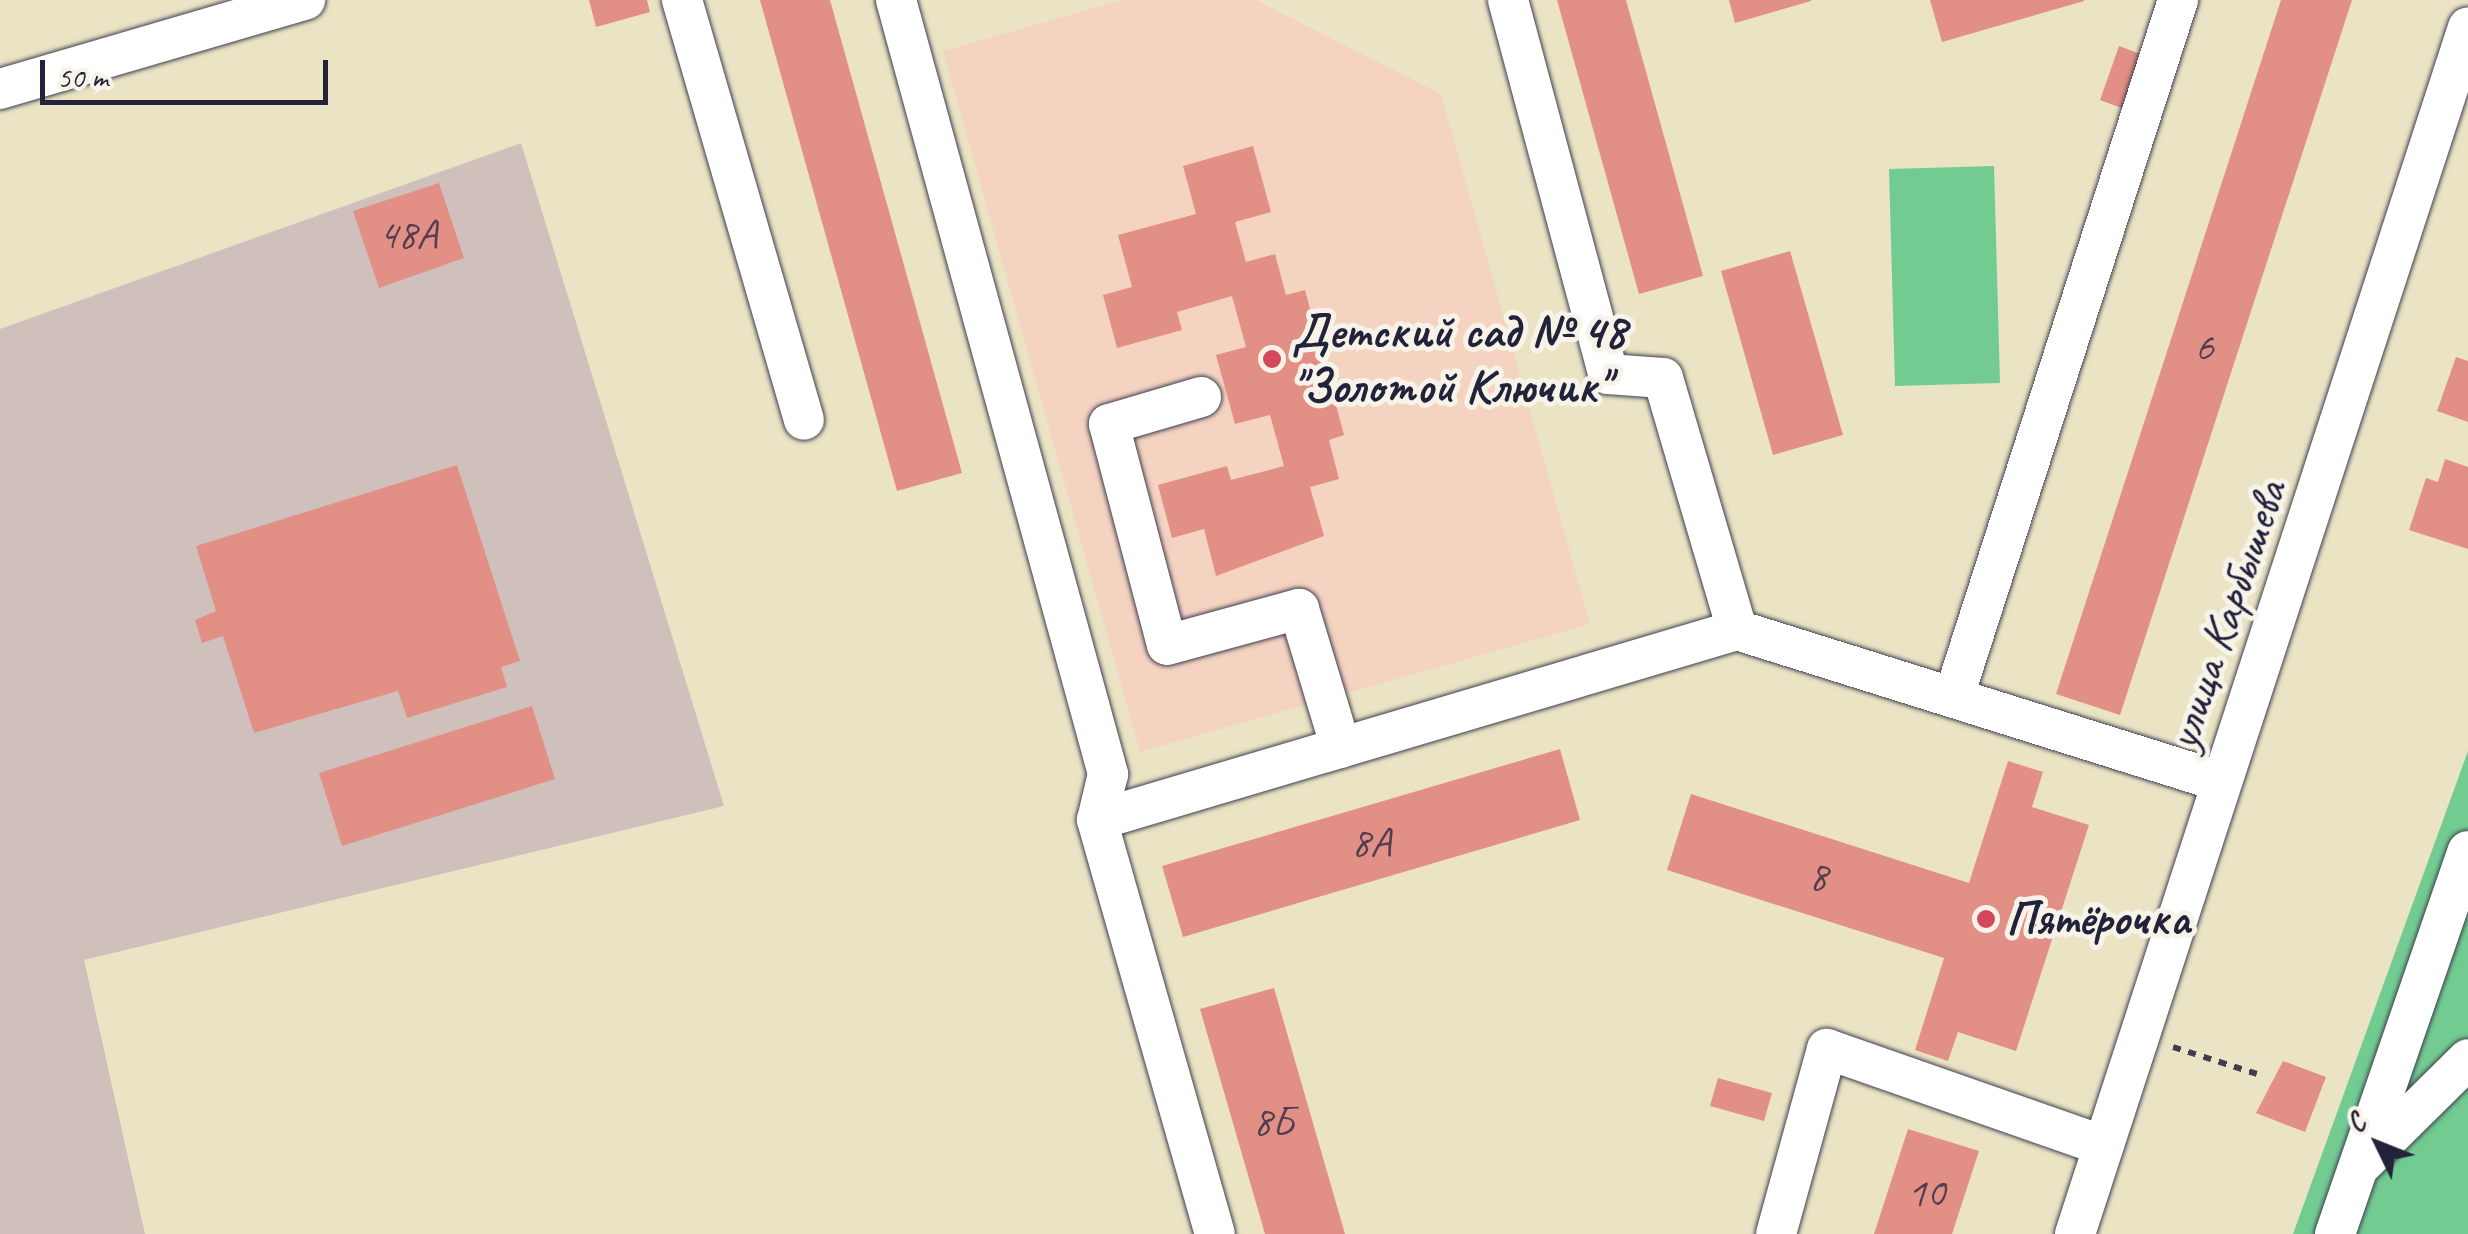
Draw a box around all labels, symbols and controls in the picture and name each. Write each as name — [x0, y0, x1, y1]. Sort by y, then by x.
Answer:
scale bar — [45, 40, 332, 102]
text: 50 m — [57, 58, 108, 96]
house number: 48А — [379, 210, 437, 260]
place label: Детский сад № 48 "Золотой Ключик" — [1292, 302, 1626, 415]
house number: 6 — [2195, 322, 2213, 372]
marker: Детский сад № 48 "Золотой Ключик" — [1261, 348, 1283, 370]
street label: улица Карбышева — [2153, 473, 2299, 757]
house number: 8А — [1351, 818, 1391, 868]
house number: 8 — [1809, 852, 1827, 902]
place label: Пятёрочка — [2006, 890, 2190, 948]
marker: Пятёрочка — [1975, 908, 1997, 930]
north arrow — [2328, 1094, 2428, 1194]
house number: 8Б — [1253, 1097, 1293, 1147]
text: С — [2338, 1106, 2373, 1140]
house number: 10 — [1907, 1168, 1945, 1218]

